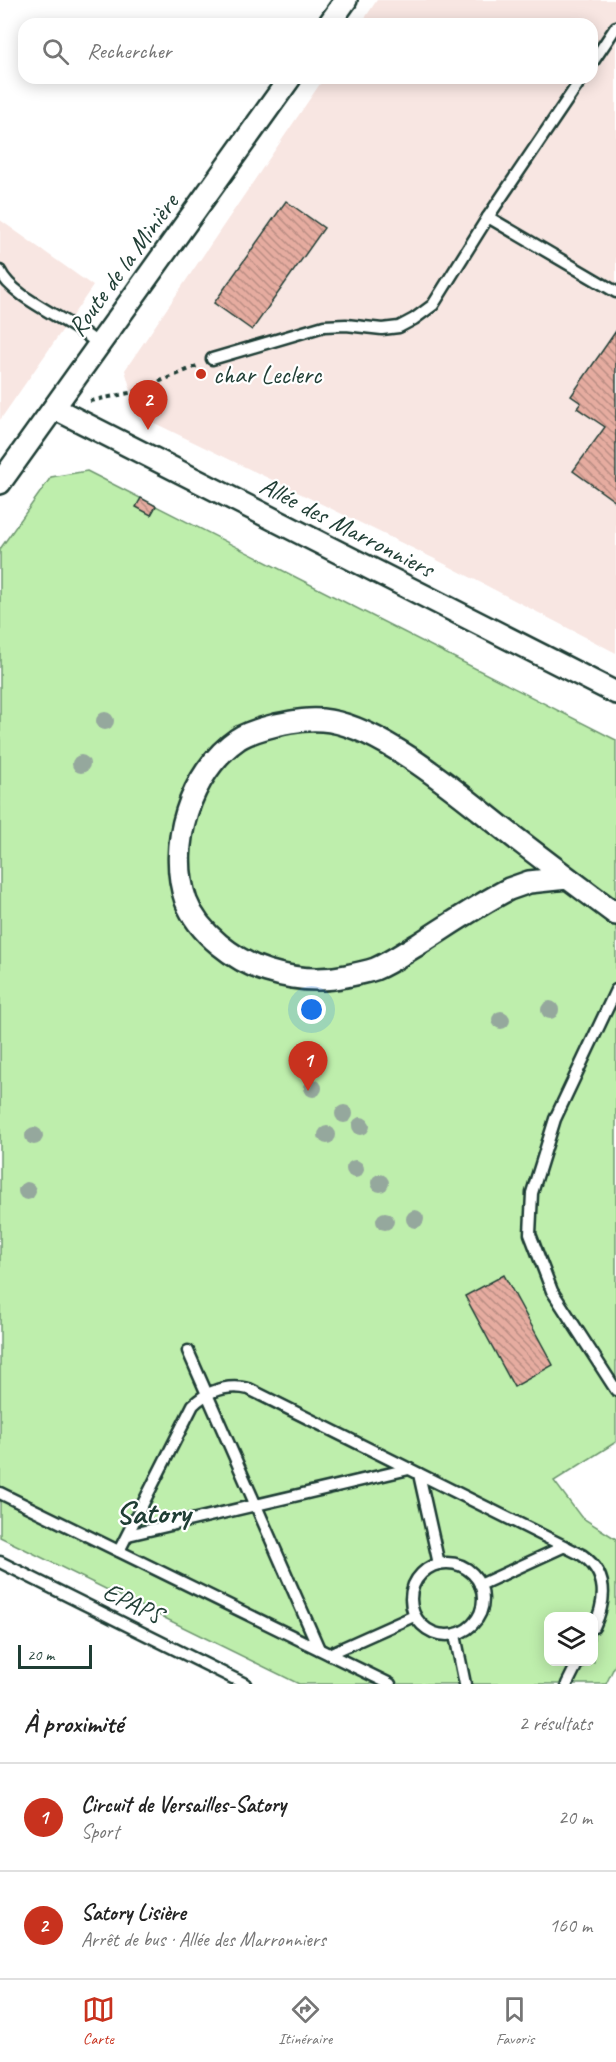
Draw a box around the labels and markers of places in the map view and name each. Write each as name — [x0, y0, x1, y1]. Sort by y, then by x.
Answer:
place label: char Leclerc — [213, 358, 323, 391]
marker: char Leclerc — [194, 367, 208, 381]
pin: 2 — [128, 380, 168, 430]
pin: 1 — [288, 1042, 328, 1091]

